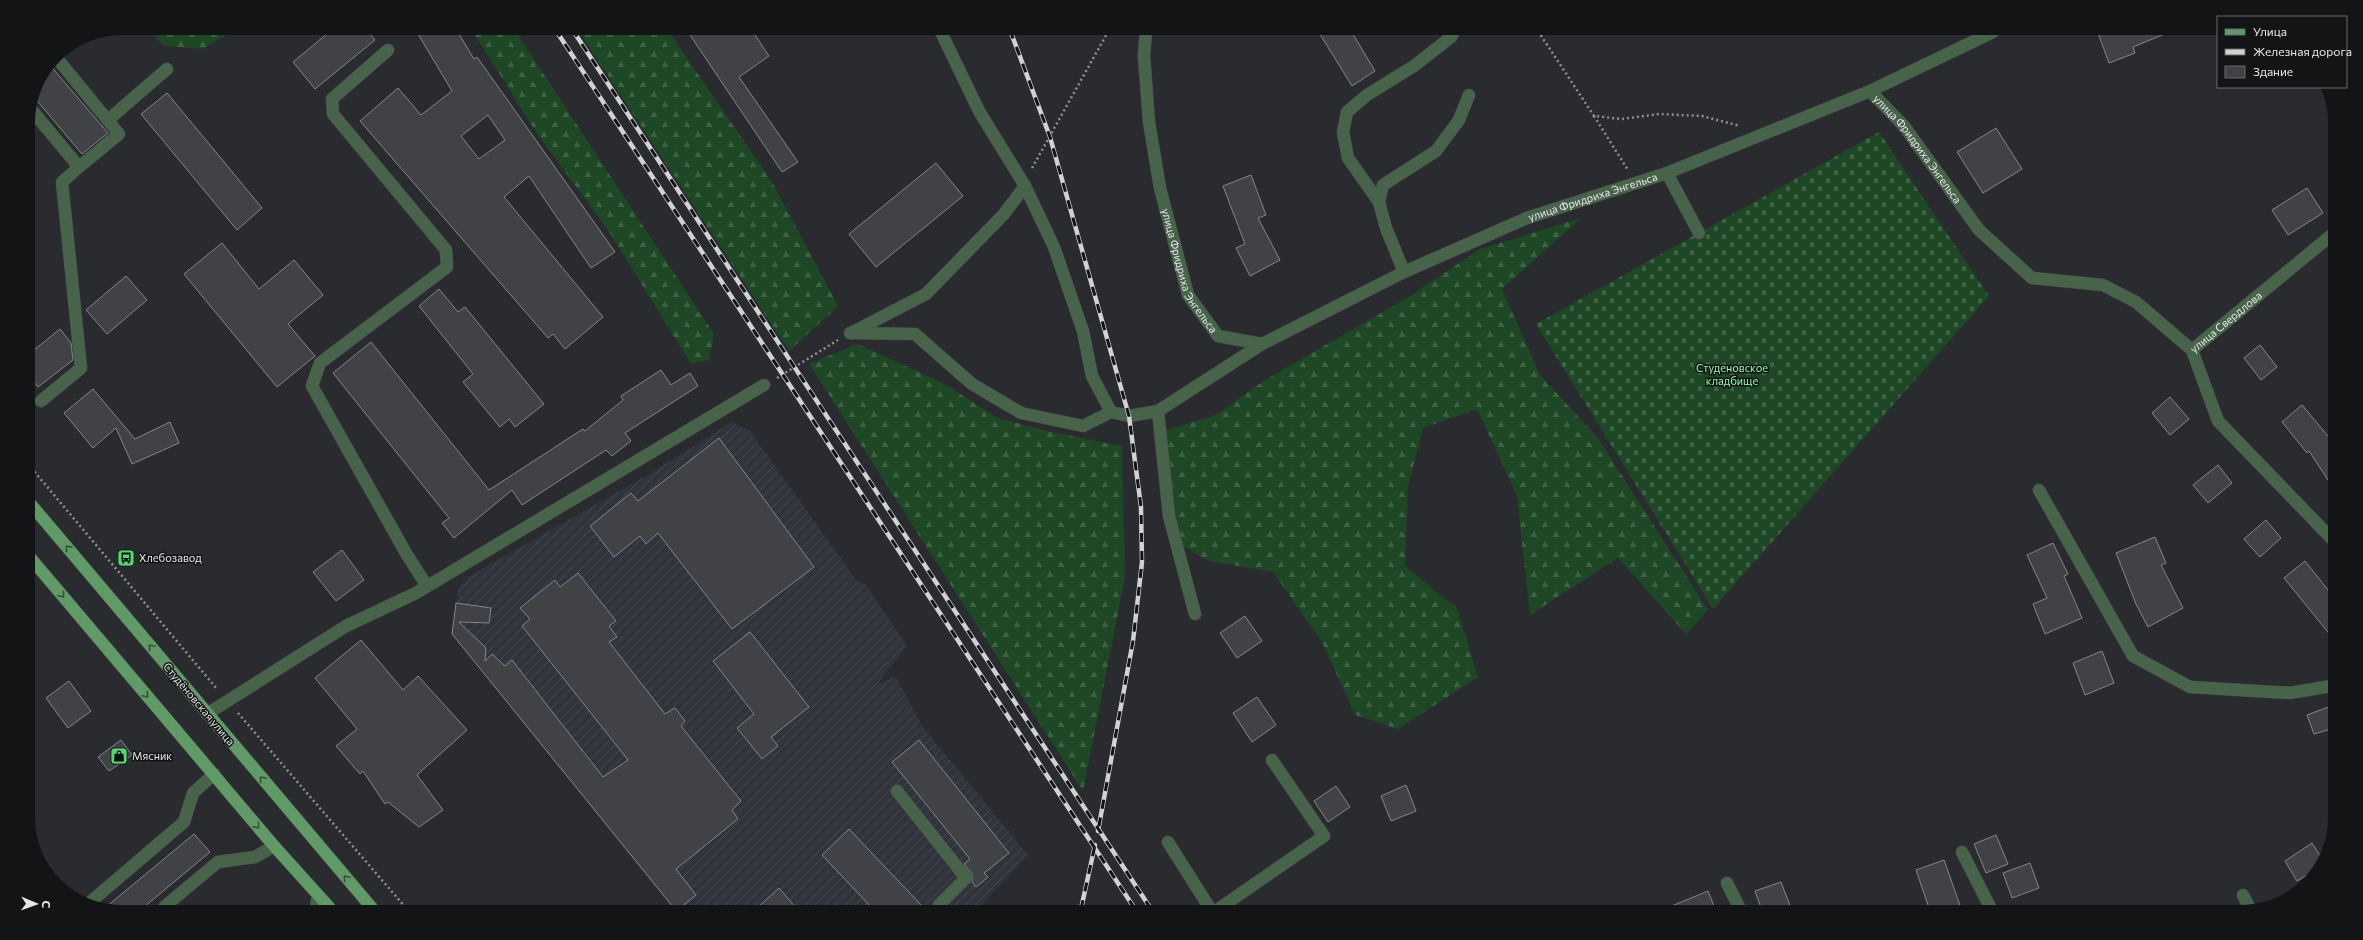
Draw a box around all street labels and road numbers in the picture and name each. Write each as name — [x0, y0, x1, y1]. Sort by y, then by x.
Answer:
street label: улица Фридриха Энгельса — [1871, 92, 1965, 206]
street label: улица Фридриха Энгельса — [1527, 170, 1659, 223]
street label: улица Фридриха Энгельса — [1160, 207, 1221, 335]
street label: улица Свердлова — [2187, 288, 2264, 355]
street label: Студёновская улица — [161, 660, 238, 748]

